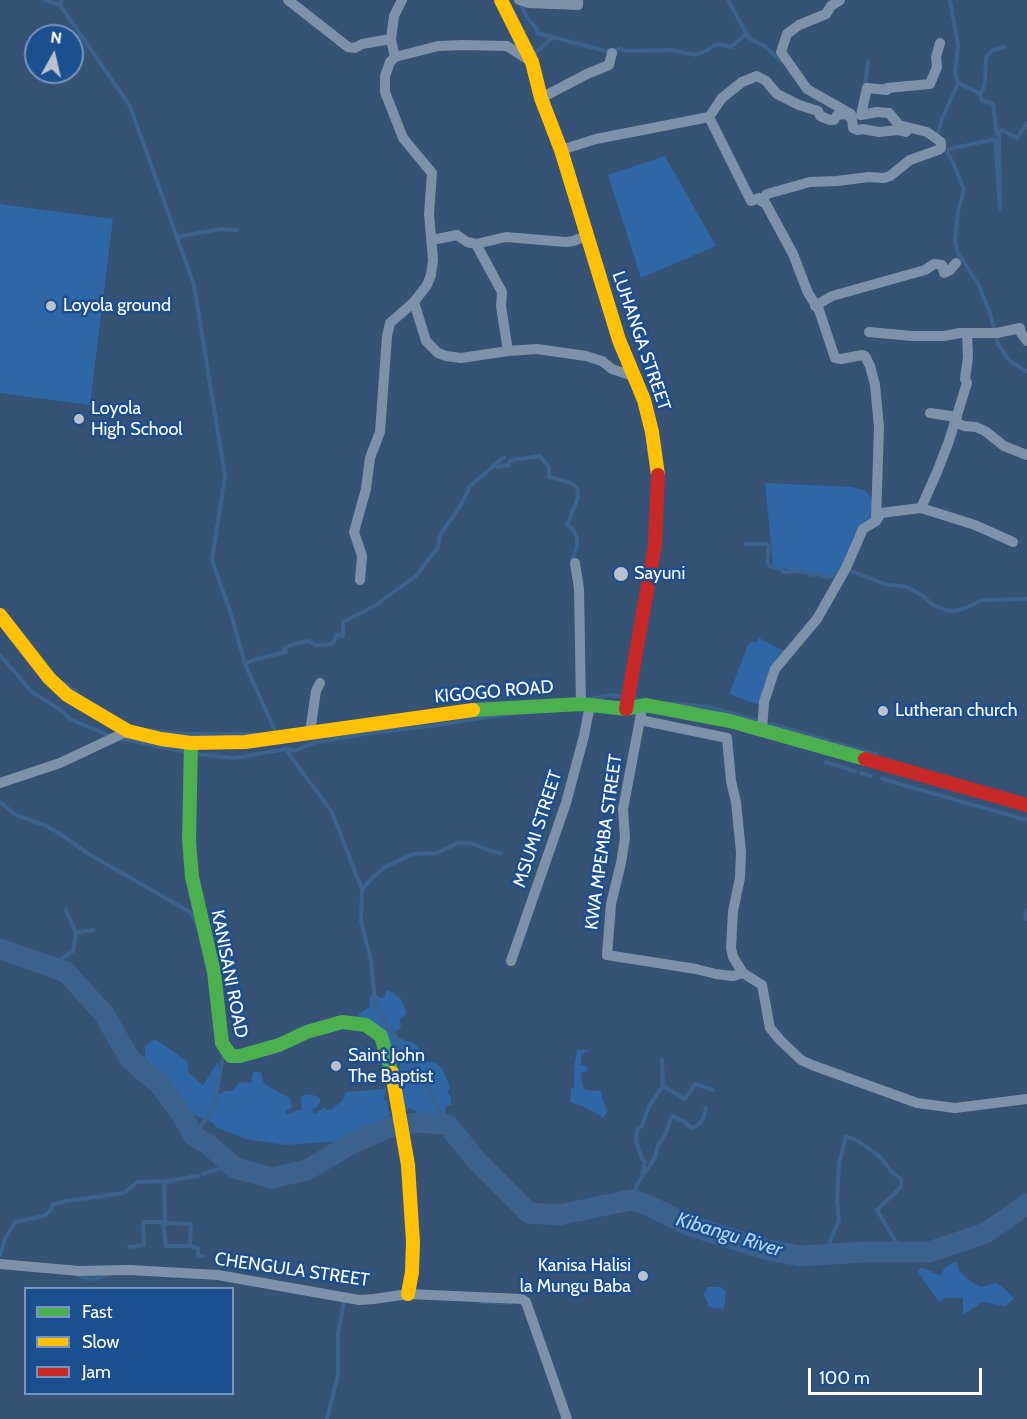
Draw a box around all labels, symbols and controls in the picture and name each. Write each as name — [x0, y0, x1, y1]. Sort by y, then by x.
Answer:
north arrow — [24, 24, 84, 84]
text: N — [49, 27, 63, 48]
street label: LUHANGA STREET — [607, 268, 675, 414]
place label: Loyola ground — [63, 295, 171, 317]
marker: Loyola ground — [44, 299, 58, 313]
place label: Loyola High School — [91, 398, 183, 440]
marker: Loyola High School — [72, 412, 86, 426]
place label: Sayuni — [634, 563, 685, 585]
marker: Sayuni — [612, 565, 630, 583]
street label: KIGOGO ROAD — [434, 676, 554, 708]
place label: Lutheran church — [895, 700, 1017, 722]
marker: Lutheran church — [876, 704, 890, 718]
street label: KWA MPEMBA STREET — [581, 753, 627, 931]
street label: MSUMI STREET — [509, 768, 567, 890]
street label: KANISANI ROAD — [206, 908, 252, 1040]
place label: Saint John The Baptist — [348, 1045, 433, 1088]
marker: Saint John The Baptist — [329, 1059, 343, 1073]
water label: Kibangu River — [673, 1208, 785, 1262]
street label: CHENGULA STREET — [213, 1248, 371, 1292]
place label: Kanisa Halisi la Mungu Baba — [520, 1255, 631, 1298]
marker: Kanisa Halisi la Mungu Baba — [636, 1269, 650, 1283]
legend — [24, 1287, 234, 1395]
text: Fast — [82, 1301, 113, 1323]
text: Slow — [82, 1331, 119, 1353]
scale bar — [811, 1356, 985, 1394]
text: Jam — [82, 1361, 111, 1383]
text: 100 m — [819, 1367, 870, 1389]

